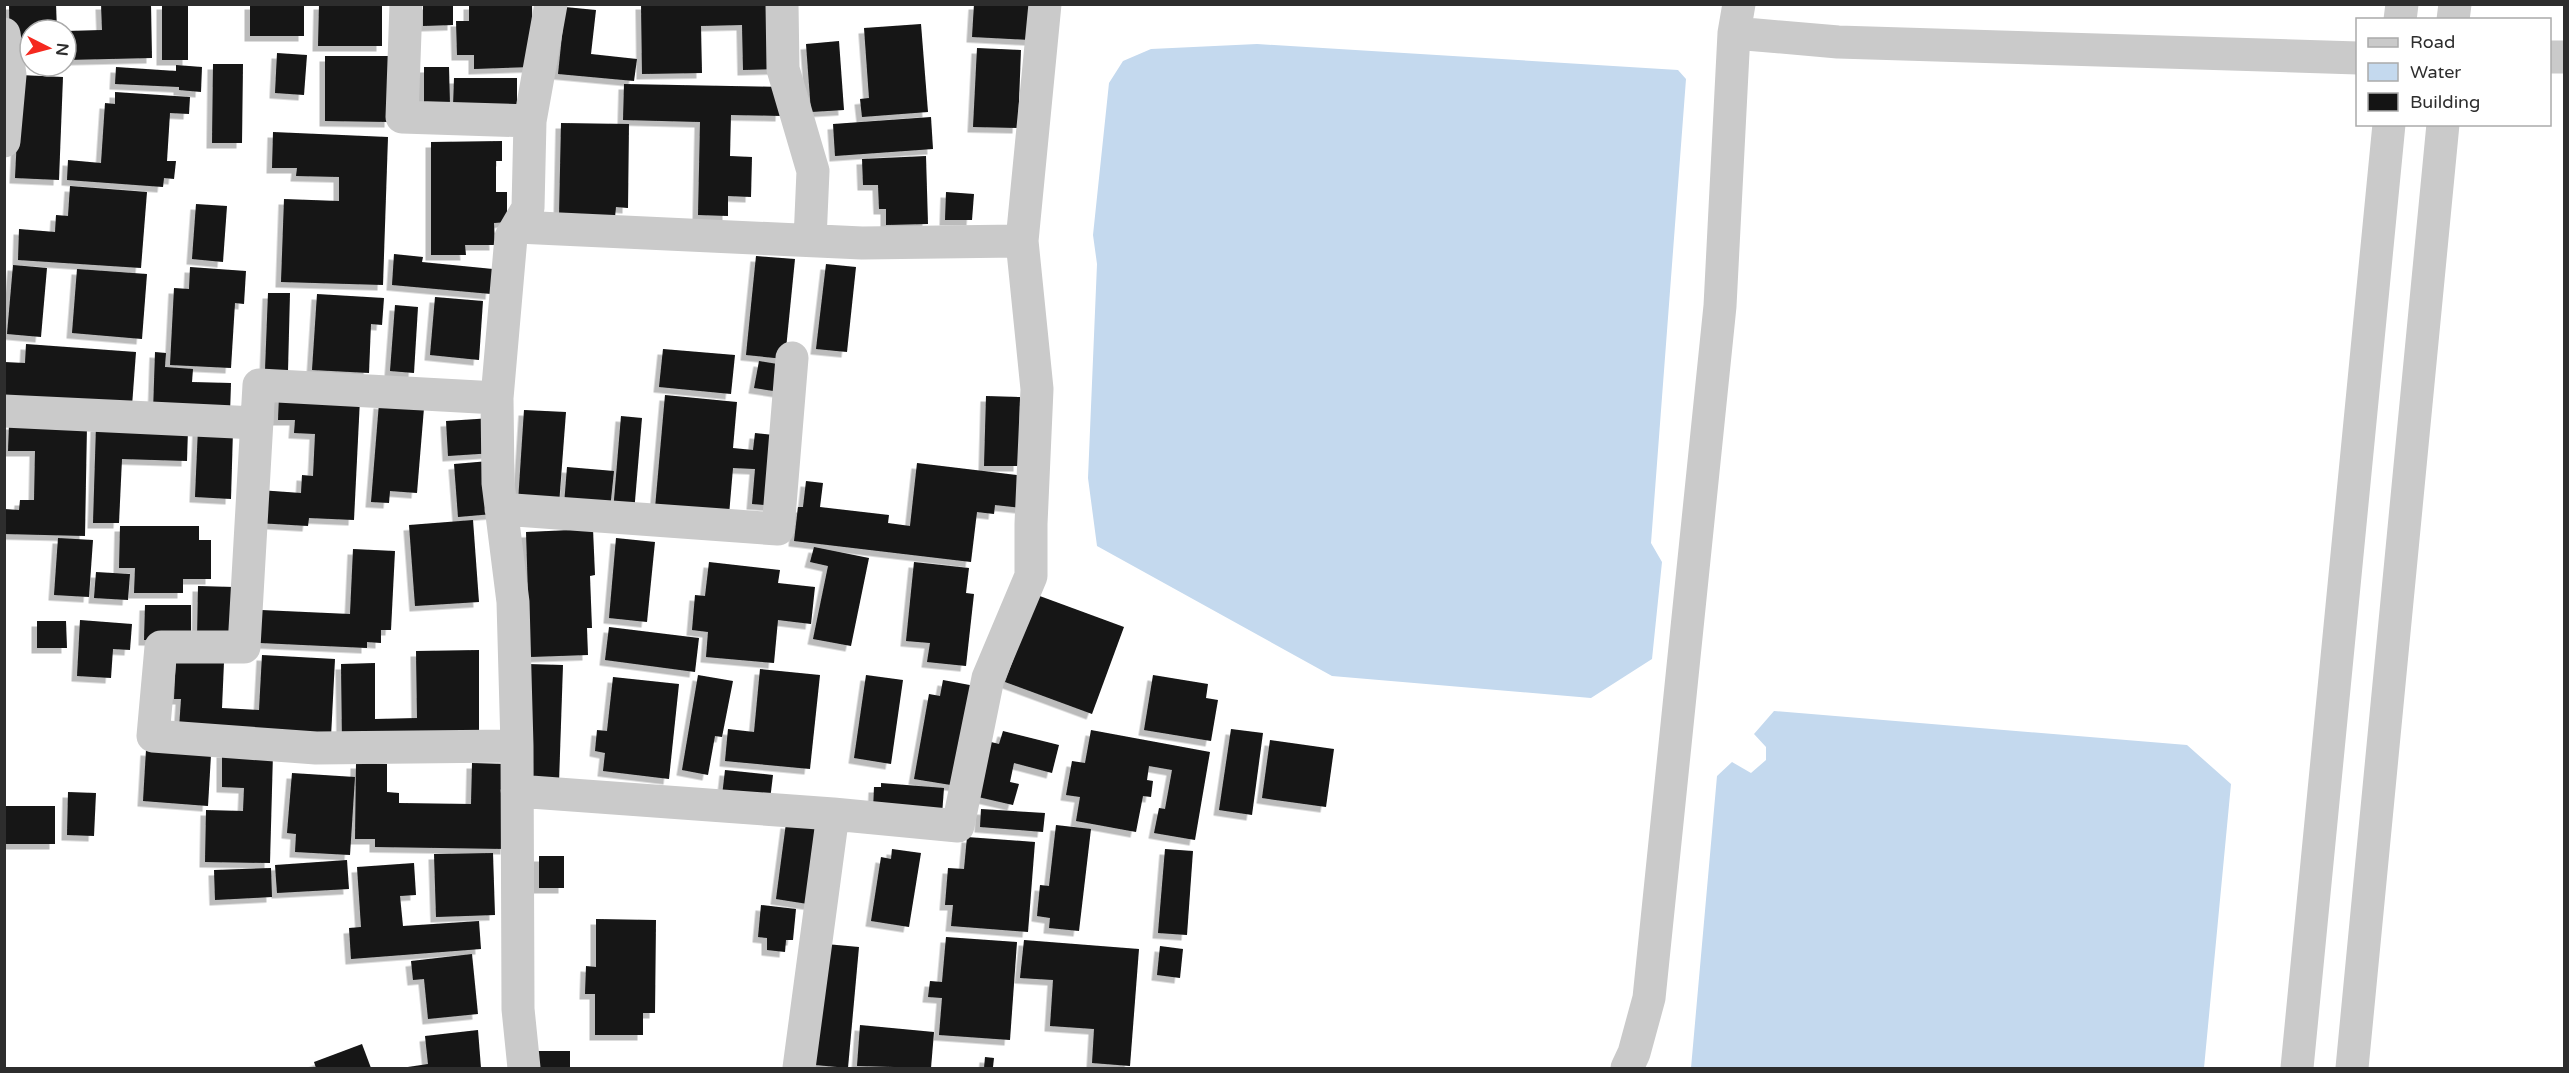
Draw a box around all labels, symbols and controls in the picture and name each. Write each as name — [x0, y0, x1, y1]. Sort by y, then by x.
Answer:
north arrow — [18, 18, 78, 78]
legend — [2356, 18, 2551, 126]
text: Road — [2410, 31, 2455, 53]
text: N — [51, 42, 73, 57]
text: Water — [2410, 61, 2461, 83]
text: Building — [2410, 91, 2480, 113]

